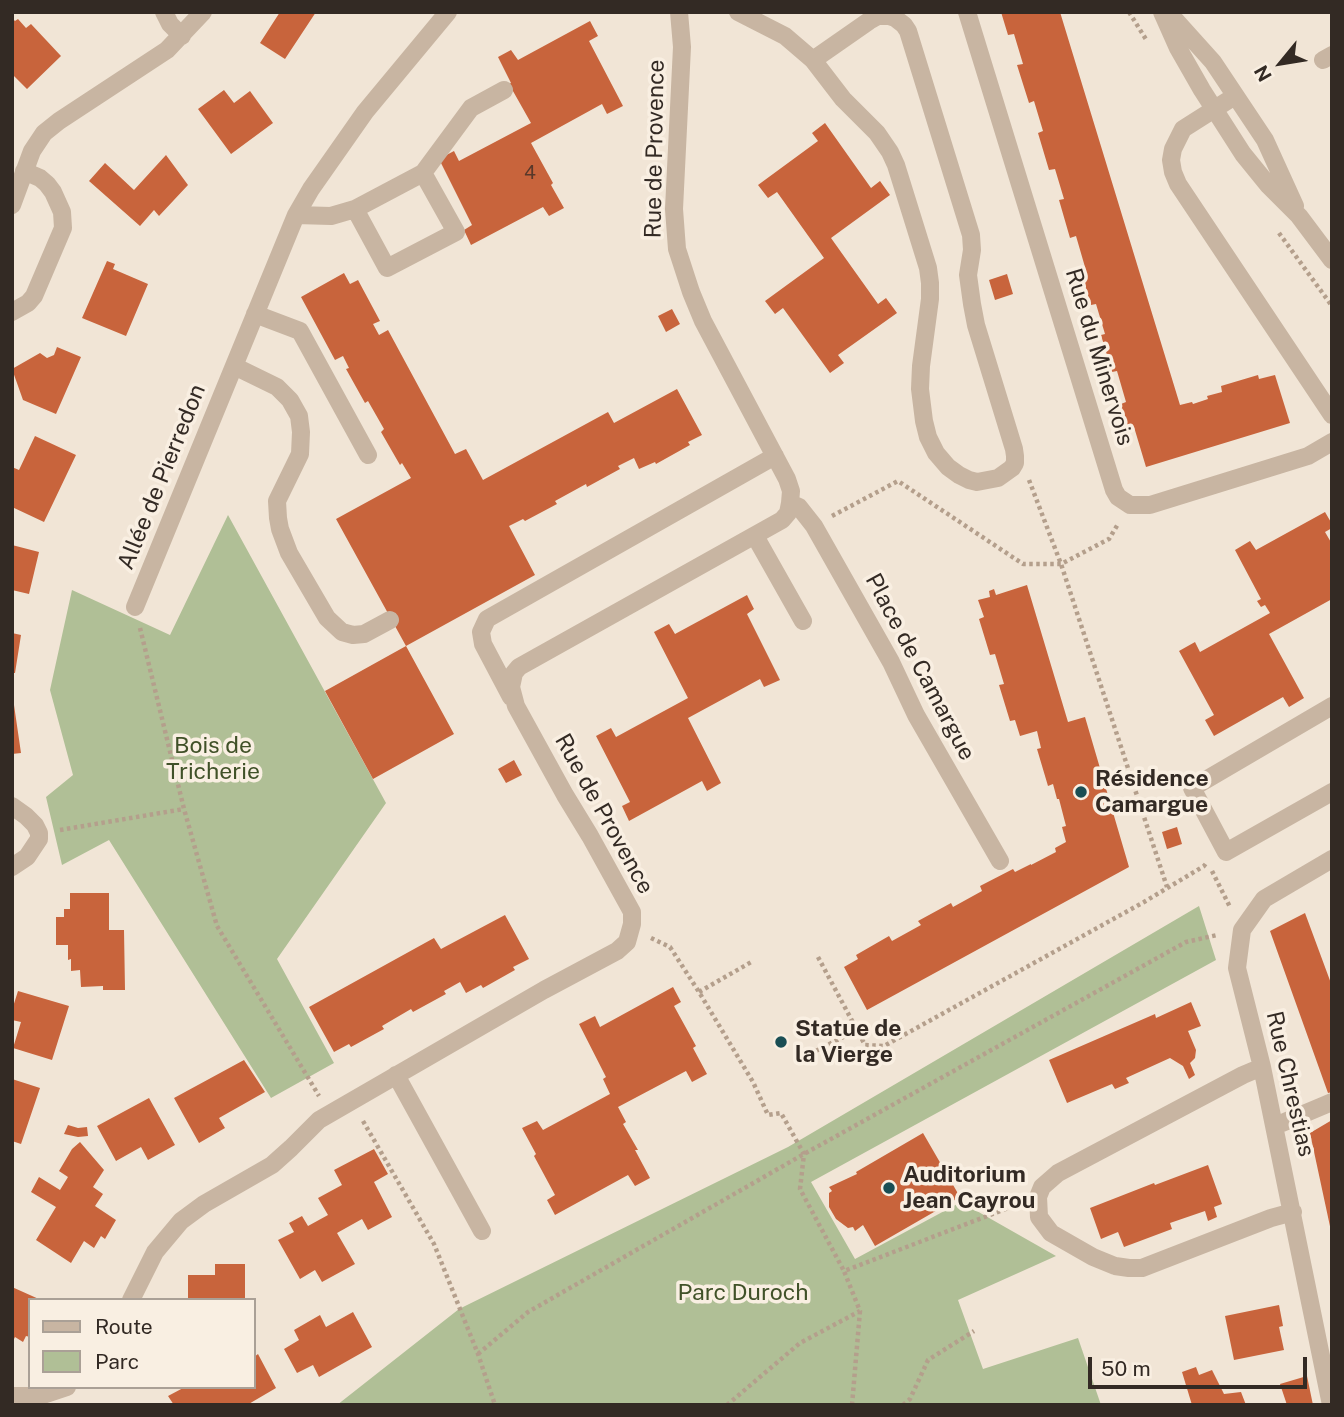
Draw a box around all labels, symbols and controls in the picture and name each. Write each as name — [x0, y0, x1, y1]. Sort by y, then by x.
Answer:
north arrow — [1246, 28, 1316, 98]
street label: Rue de Provence — [640, 59, 670, 239]
text: N — [1250, 62, 1276, 85]
house number: 4 — [524, 162, 536, 184]
street label: Rue du Minervois — [1059, 265, 1139, 449]
street label: Allée de Pierredon — [112, 380, 212, 574]
street label: Place de Camargue — [859, 569, 981, 765]
street label: Rue de Provence — [549, 729, 659, 899]
park label: Bois de Tricherie — [166, 732, 260, 786]
place label: Résidence Camargue — [1095, 765, 1209, 819]
marker: Résidence Camargue — [1073, 784, 1089, 800]
street label: Rue Chrestias — [1260, 1009, 1320, 1159]
place label: Statue de la Vierge — [795, 1015, 902, 1069]
marker: Statue de la Vierge — [773, 1034, 789, 1050]
place label: Auditorium Jean Cayrou — [903, 1161, 1035, 1215]
marker: Auditorium Jean Cayrou — [881, 1180, 897, 1196]
park label: Parc Duroch — [678, 1279, 808, 1307]
legend — [28, 1298, 256, 1389]
text: Route — [95, 1314, 153, 1339]
scale bar — [1092, 1344, 1311, 1388]
text: Parc — [95, 1349, 139, 1374]
text: 50 m — [1101, 1356, 1151, 1381]

